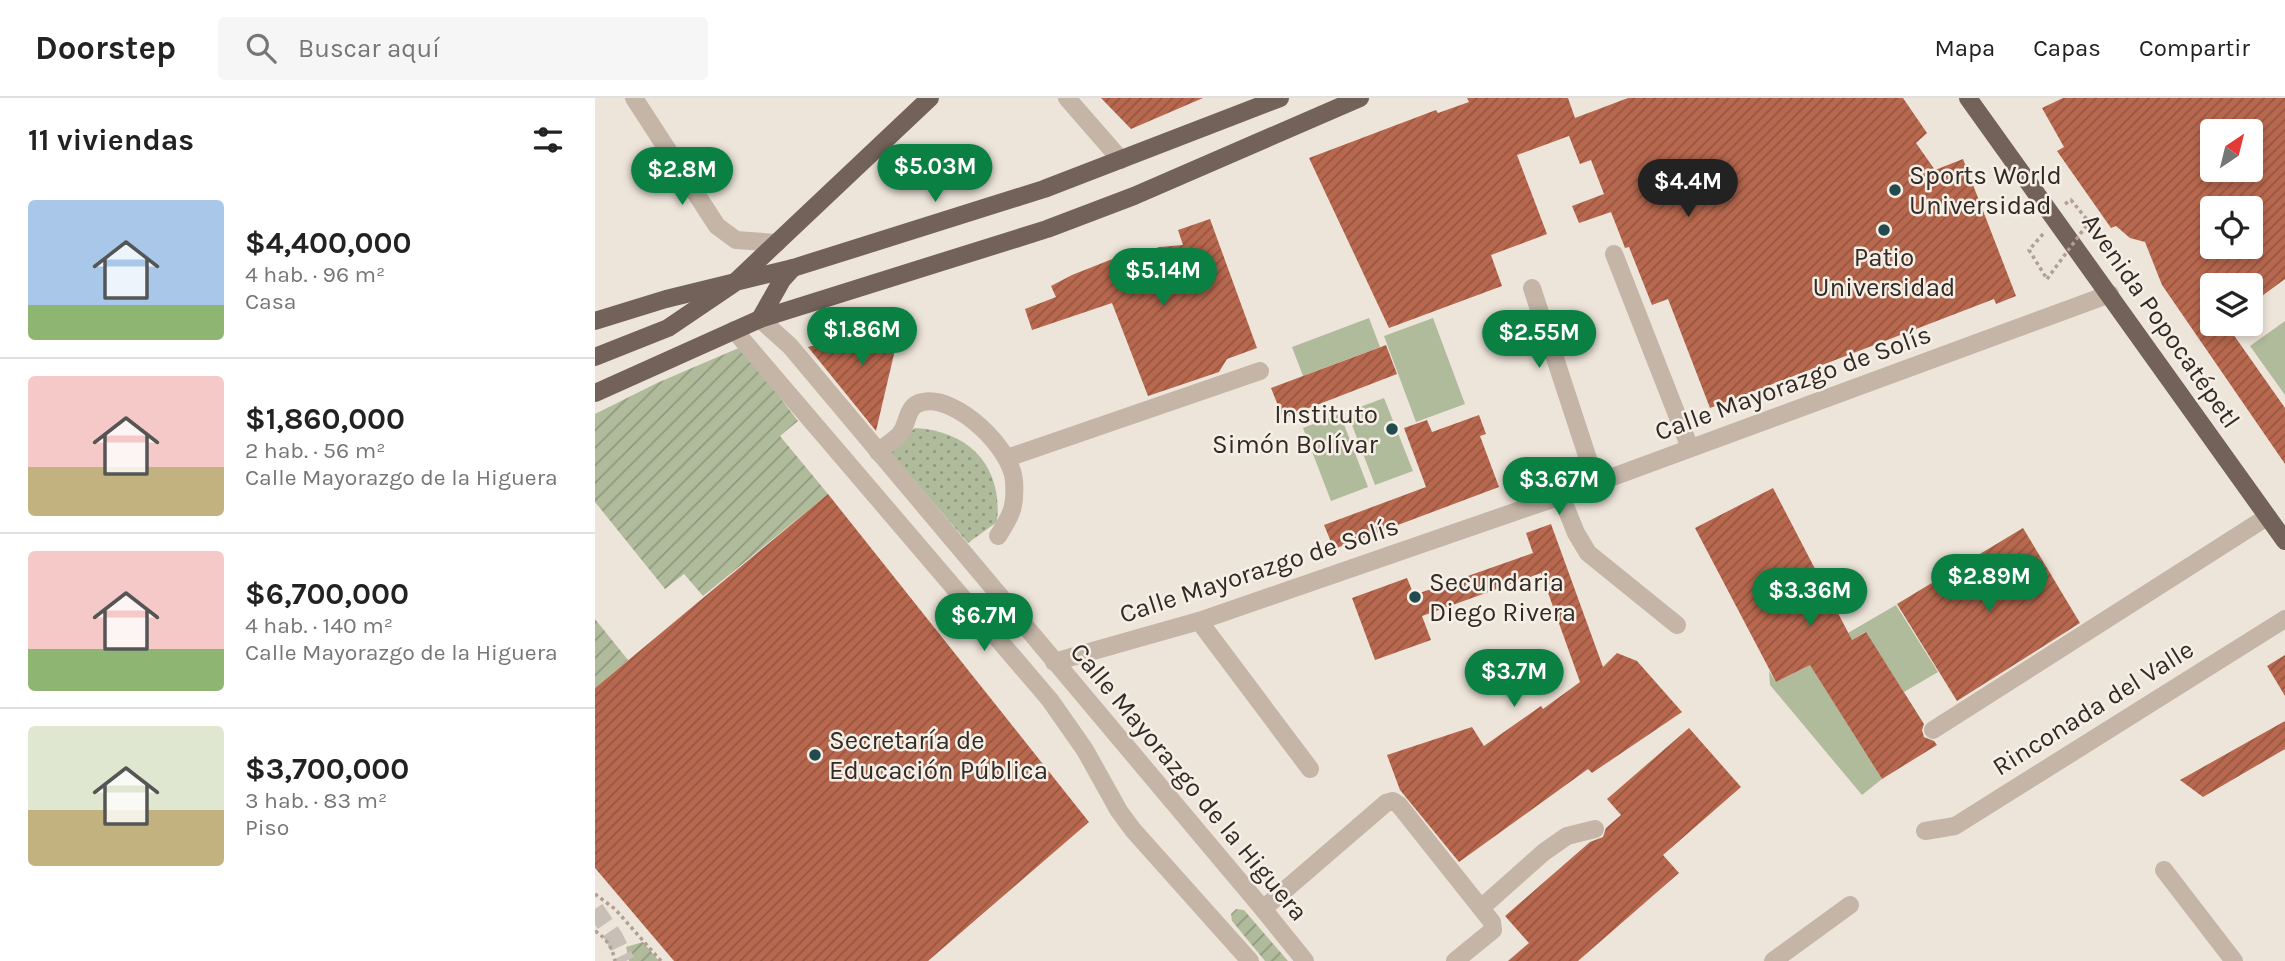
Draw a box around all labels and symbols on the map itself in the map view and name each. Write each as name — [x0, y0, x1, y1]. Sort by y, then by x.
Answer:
north arrow — [2200, 119, 2263, 182]
pin: $5.03M — [878, 144, 992, 204]
pin: $2.8M — [633, 148, 731, 207]
pin: $4.4M — [1639, 159, 1737, 219]
place label: Sports World Universidad — [1909, 160, 2062, 221]
marker: Sports World Universidad — [1887, 182, 1903, 198]
street label: Avenida Popocatépetl — [2075, 208, 2247, 434]
marker: Patio Universidad — [1876, 222, 1892, 238]
place label: Patio Universidad — [1813, 242, 1955, 303]
pin: $5.14M — [1106, 248, 1220, 308]
pin: $1.86M — [805, 308, 919, 367]
pin: $2.55M — [1482, 310, 1596, 370]
street label: Calle Mayorazgo de Solís — [1651, 319, 1935, 447]
place label: Instituto Simón Bolívar — [1212, 399, 1379, 460]
marker: Instituto Simón Bolívar — [1384, 421, 1400, 437]
pin: $3.67M — [1502, 458, 1616, 517]
street label: Calle Mayorazgo de Solís — [1116, 510, 1402, 630]
pin: $2.89M — [1932, 554, 2046, 614]
place label: Secundaria Diego Rivera — [1429, 567, 1576, 628]
pin: $3.36M — [1753, 568, 1867, 628]
marker: Secundaria Diego Rivera — [1407, 589, 1423, 605]
pin: $6.7M — [935, 594, 1033, 653]
street label: Rinconada del Valle — [1987, 634, 2199, 782]
street label: Calle Mayorazgo de la Higuera — [1064, 637, 1314, 927]
pin: $3.7M — [1465, 650, 1563, 709]
place label: Secretaría de Educación Pública — [829, 725, 1048, 786]
marker: Secretaría de Educación Pública — [807, 747, 823, 763]

